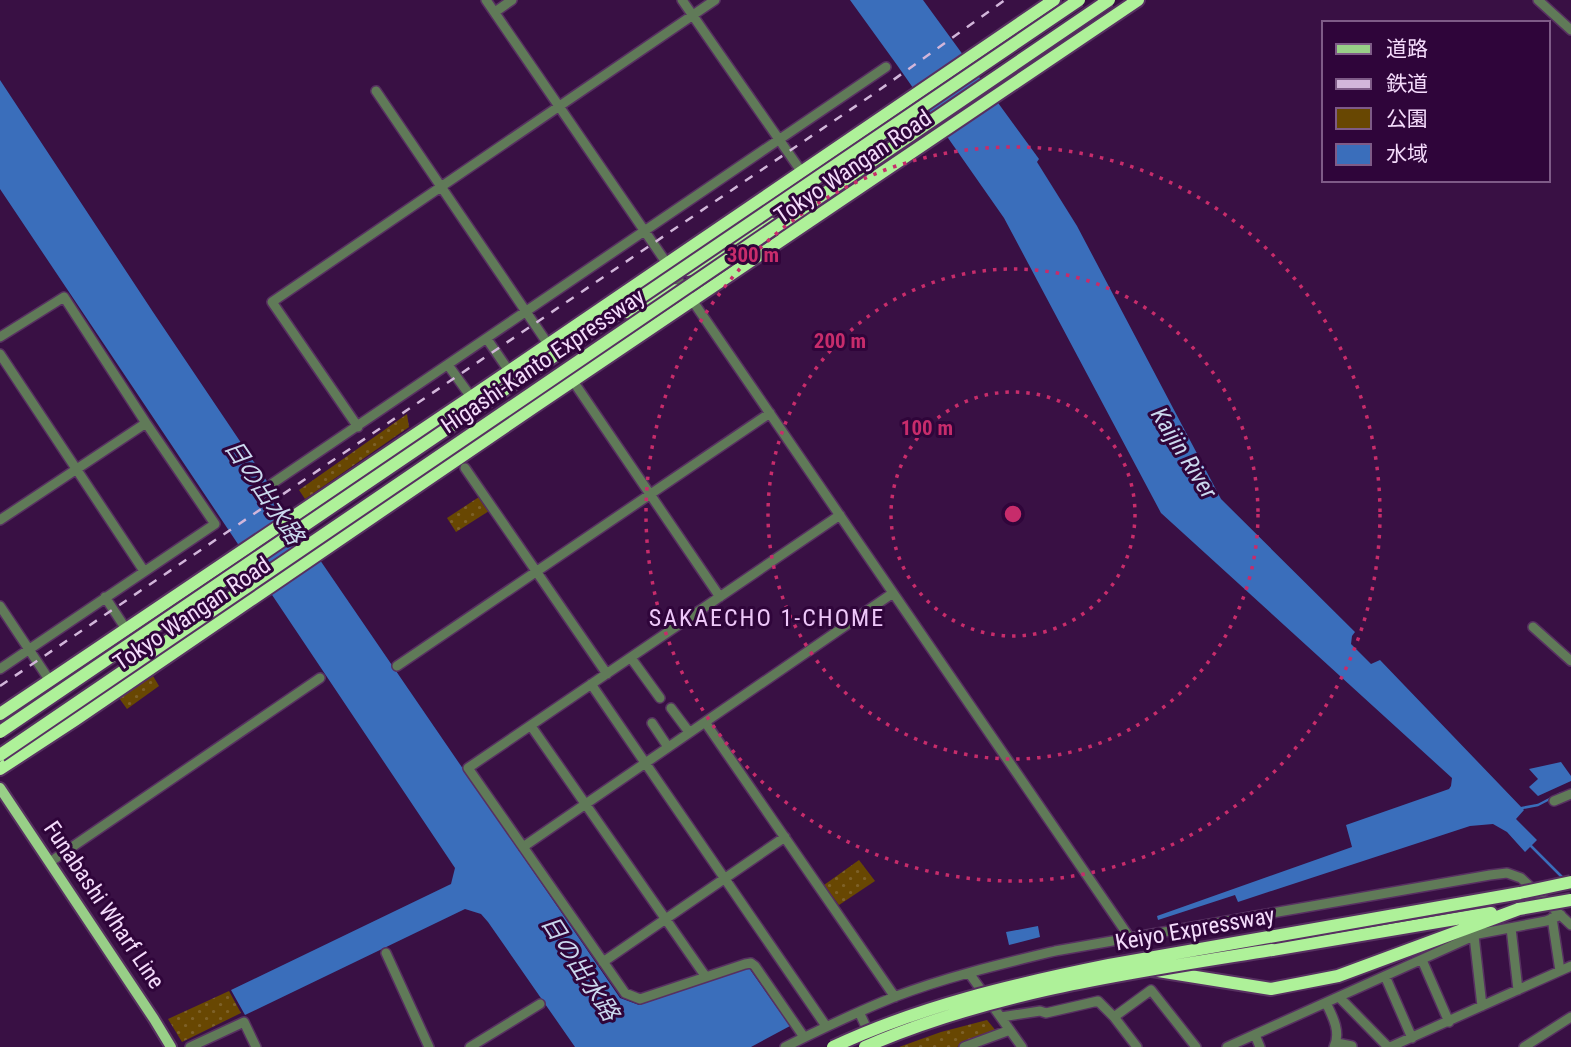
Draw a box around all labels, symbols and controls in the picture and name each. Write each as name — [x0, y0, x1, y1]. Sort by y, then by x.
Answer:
legend — [1322, 21, 1550, 182]
text: 道路 — [1386, 37, 1428, 61]
text: 鉄道 — [1386, 72, 1428, 96]
street label: Tokyo Wangan Road — [769, 105, 937, 229]
text: 公園 — [1386, 107, 1428, 131]
text: 水域 — [1386, 142, 1428, 166]
text: 300 m — [727, 243, 779, 267]
street label: Higashi-Kanto Expressway — [436, 283, 650, 439]
text: 200 m — [814, 329, 866, 353]
water label: Kaijin River — [1145, 402, 1223, 504]
text: 100 m — [901, 416, 953, 440]
water label: 日の出水路 — [219, 434, 310, 551]
centre of rings — [1001, 502, 1025, 526]
street label: Tokyo Wangan Road — [108, 552, 276, 676]
district label: SAKAECHO 1-CHOME — [649, 604, 885, 632]
street label: Funabashi Wharf Line — [38, 816, 170, 994]
street label: Keiyo Expressway — [1113, 902, 1277, 956]
water label: 日の出水路 — [536, 910, 626, 1028]

